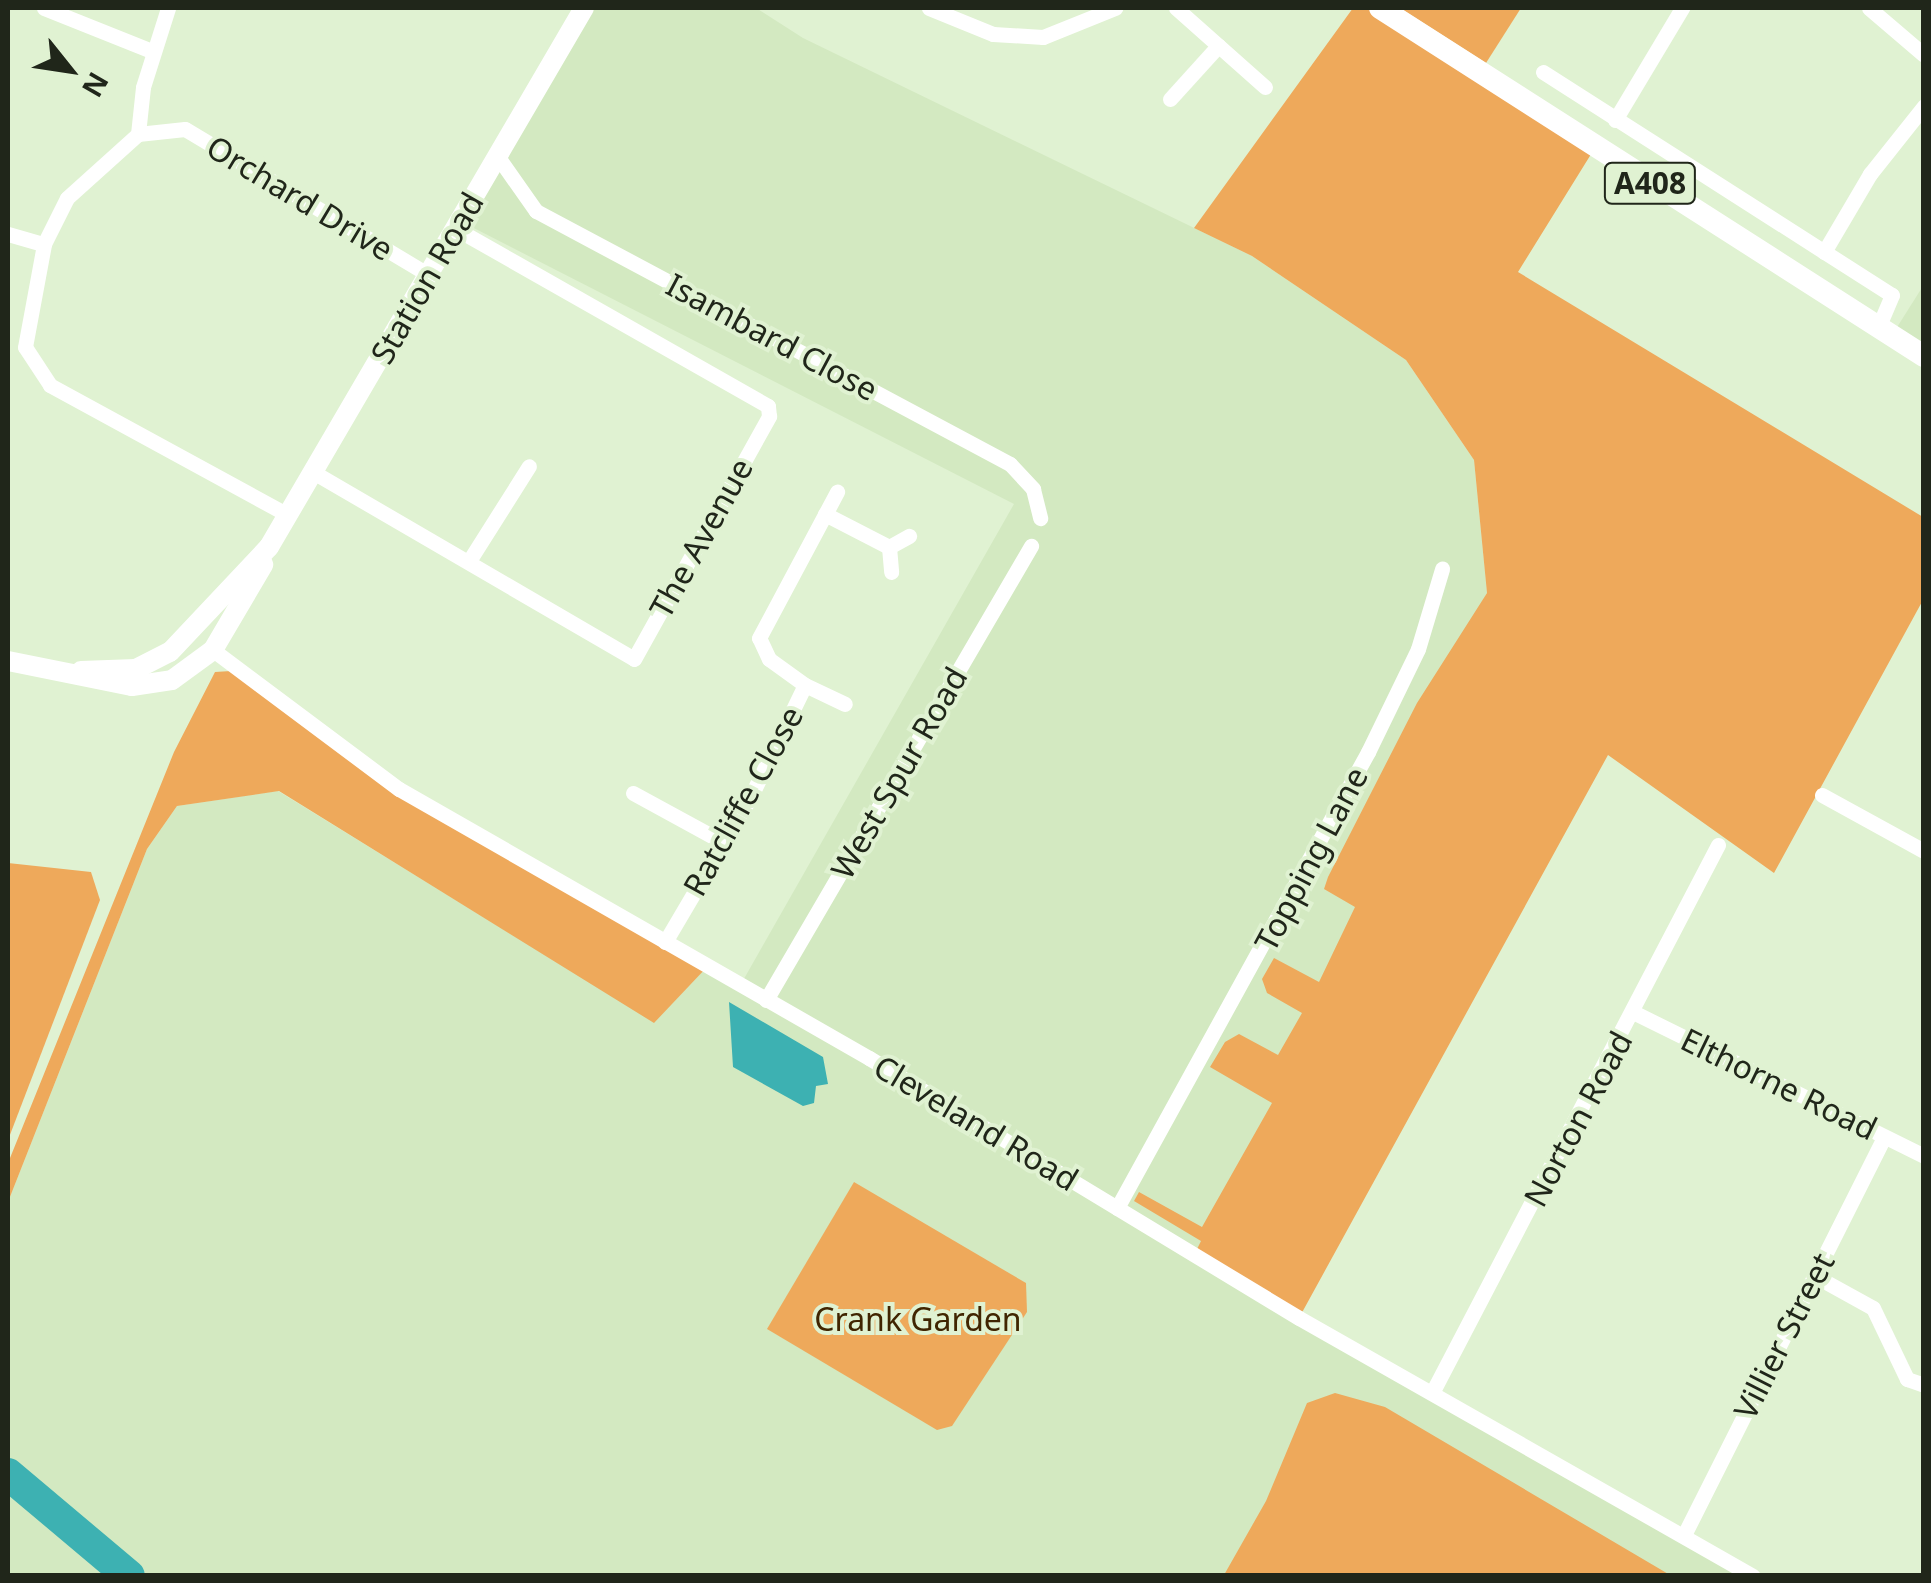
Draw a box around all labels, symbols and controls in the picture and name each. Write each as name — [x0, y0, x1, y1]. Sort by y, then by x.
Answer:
north arrow — [20, 20, 120, 120]
text: N — [74, 66, 118, 104]
street label: Orchard Drive — [200, 127, 400, 269]
road number: A408 — [1602, 158, 1698, 208]
street label: Station Road — [363, 186, 491, 370]
street label: Isambard Close — [660, 265, 884, 409]
street label: The Avenue — [641, 452, 761, 624]
street label: West Spur Road — [823, 660, 975, 886]
street label: Ratcliffe Close — [675, 699, 811, 903]
street label: Topping Lane — [1246, 760, 1376, 958]
street label: Elthorne Road — [1675, 1020, 1883, 1148]
street label: Norton Road — [1516, 1025, 1640, 1213]
street label: Cleveland Road — [867, 1047, 1085, 1199]
street label: Villier Street — [1726, 1247, 1842, 1425]
park label: Crank Garden — [814, 1300, 1022, 1338]

